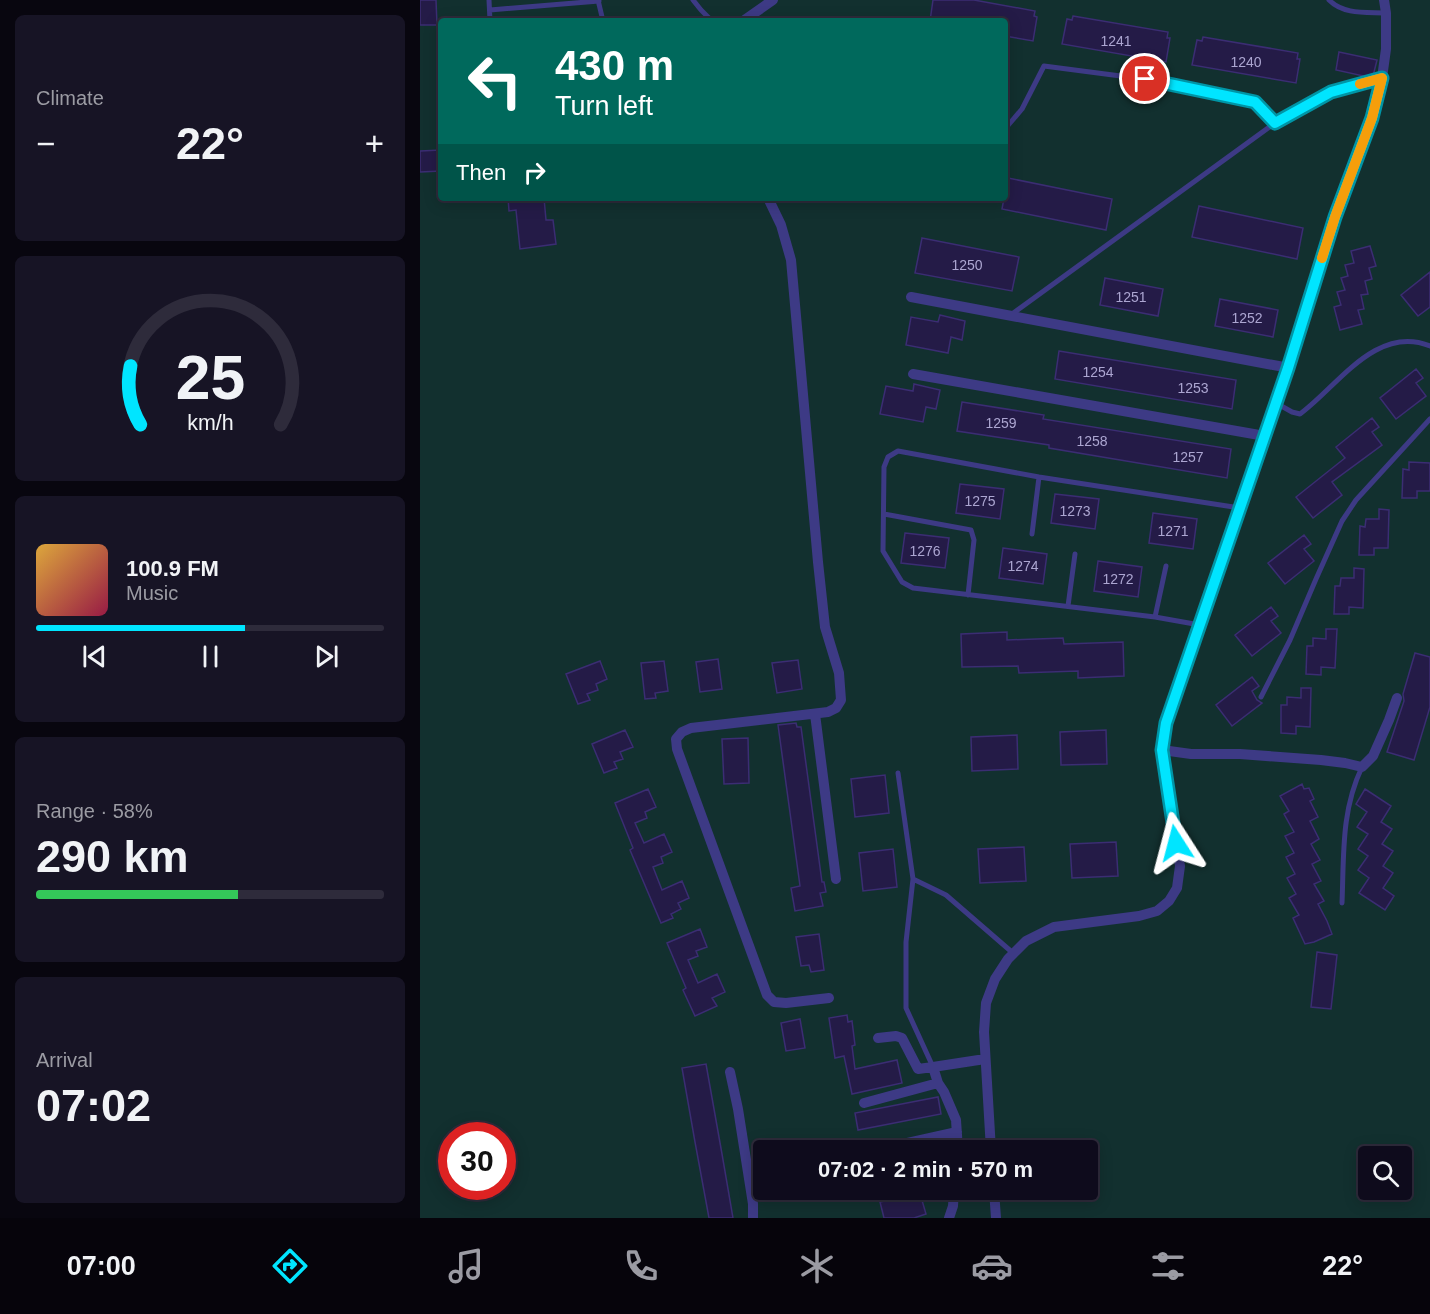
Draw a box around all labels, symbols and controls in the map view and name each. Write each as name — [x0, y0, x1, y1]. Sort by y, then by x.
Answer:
house number: 1241 — [1100, 33, 1132, 49]
icon: left — [456, 42, 534, 120]
text: 430 m — [555, 42, 674, 89]
pin — [1119, 53, 1170, 104]
house number: 1240 — [1230, 54, 1262, 70]
icon: arrive — [1128, 62, 1161, 95]
text: Climate — [36, 87, 104, 109]
text: Turn left — [555, 91, 653, 121]
text: 22° — [176, 118, 244, 169]
text: − — [36, 125, 55, 162]
text: + — [365, 125, 384, 162]
icon: right — [518, 156, 551, 189]
text: Then — [456, 160, 506, 185]
house number: 1250 — [951, 257, 983, 273]
house number: 1251 — [1115, 289, 1147, 305]
house number: 1252 — [1231, 310, 1263, 326]
text: 25 — [175, 344, 245, 413]
house number: 1254 — [1082, 364, 1114, 380]
house number: 1253 — [1177, 380, 1209, 396]
text: km/h — [187, 412, 233, 436]
house number: 1259 — [985, 415, 1017, 431]
house number: 1258 — [1076, 433, 1108, 449]
house number: 1257 — [1172, 449, 1204, 465]
house number: 1275 — [964, 493, 996, 509]
house number: 1273 — [1059, 503, 1091, 519]
house number: 1271 — [1157, 523, 1189, 539]
house number: 1276 — [909, 543, 941, 559]
text: 100.9 FM — [126, 556, 219, 581]
house number: 1274 — [1007, 558, 1039, 574]
house number: 1272 — [1102, 571, 1134, 587]
text: Music — [126, 582, 178, 604]
icon: previous — [78, 640, 111, 673]
icon: pause — [194, 640, 227, 673]
icon: next — [310, 640, 343, 673]
text: Range · 58% — [36, 800, 153, 822]
position arrow — [1144, 811, 1208, 875]
text: 290 km — [36, 831, 189, 882]
text: Arrival — [36, 1049, 93, 1071]
text: 07:02 — [36, 1080, 151, 1131]
speed limit sign: 30 — [438, 1122, 516, 1200]
map controls — [1358, 1146, 1412, 1200]
button: search — [1358, 1146, 1412, 1200]
text: 07:02 · 2 min · 570 m — [818, 1157, 1033, 1182]
icon: directions — [269, 1245, 311, 1287]
icon: music — [445, 1245, 487, 1287]
icon: phone — [620, 1245, 662, 1287]
icon: climate — [796, 1245, 838, 1287]
icon: car — [971, 1245, 1013, 1287]
icon: filters — [1147, 1245, 1189, 1287]
text: 07:00 — [67, 1251, 136, 1281]
text: 22° — [1322, 1251, 1363, 1281]

